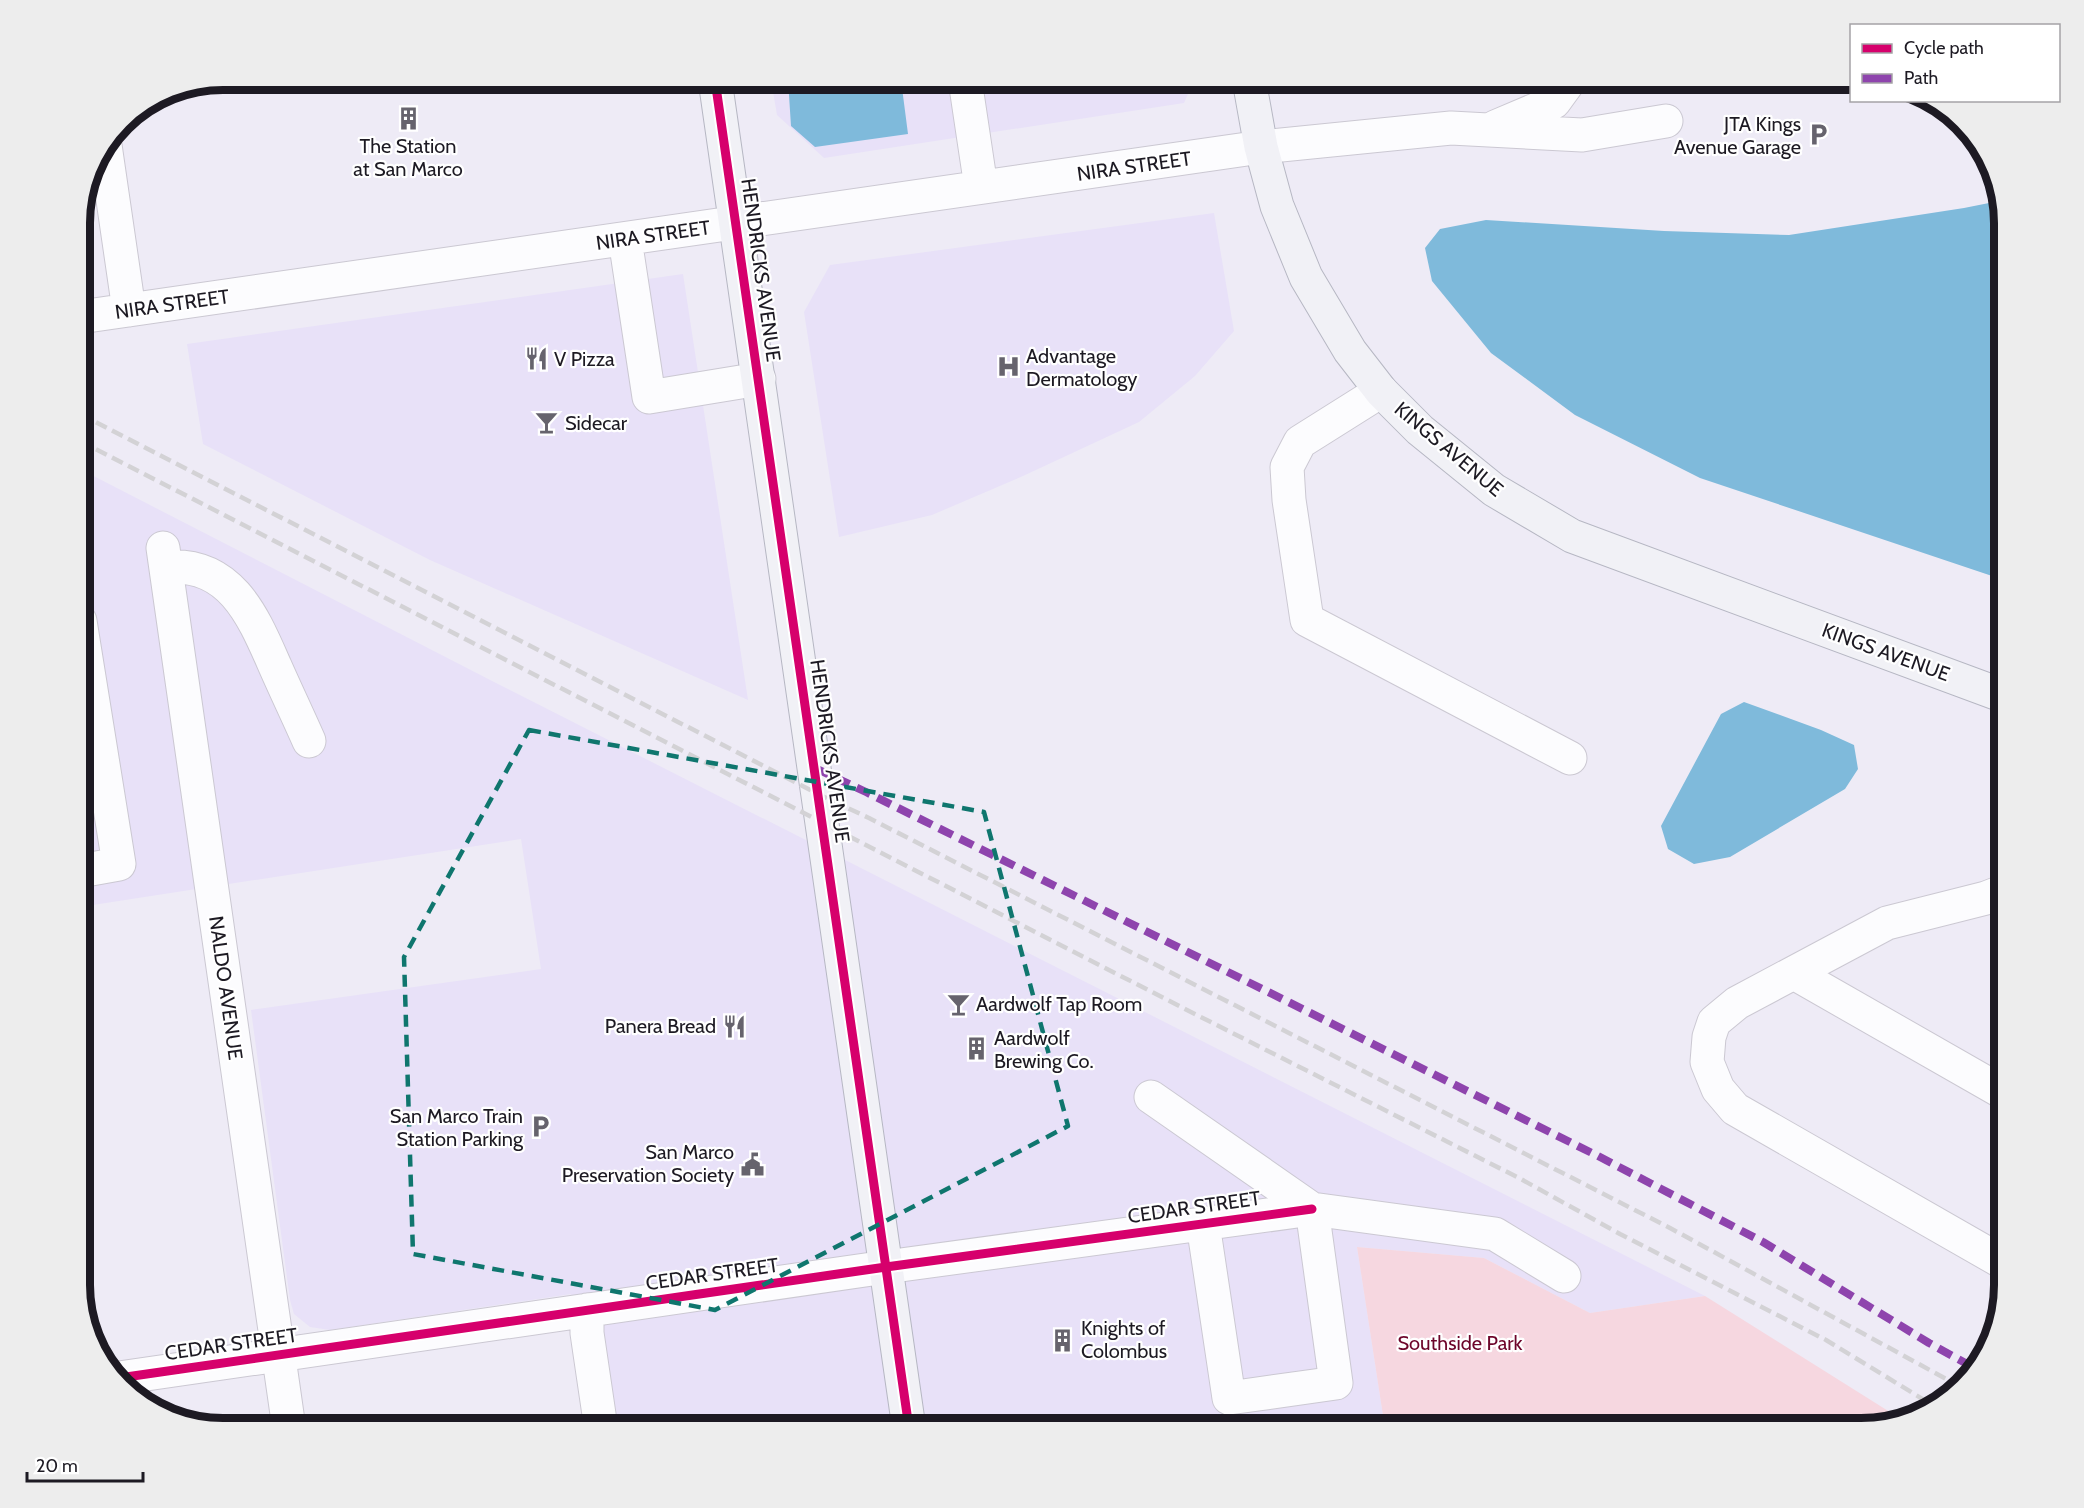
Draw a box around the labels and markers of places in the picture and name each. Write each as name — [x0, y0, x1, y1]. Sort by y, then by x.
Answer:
building icon: The Station at San Marco — [395, 106, 421, 132]
place label: JTA Kings Avenue Garage — [1674, 112, 1801, 159]
parking icon: JTA Kings Avenue Garage — [1806, 122, 1832, 148]
place label: The Station at San Marco — [353, 134, 463, 181]
place label: Advantage Dermatology — [1026, 344, 1137, 391]
restaurant icon: V Pizza — [523, 346, 549, 372]
place label: V Pizza — [554, 347, 615, 371]
hospital icon: Advantage Dermatology — [995, 354, 1021, 380]
bar icon: Sidecar — [534, 410, 560, 436]
place label: Sidecar — [565, 411, 628, 435]
bar icon: Aardwolf Tap Room — [945, 991, 971, 1017]
place label: Aardwolf Tap Room — [976, 992, 1142, 1016]
restaurant icon: Panera Bread — [721, 1013, 747, 1039]
place label: Panera Bread — [605, 1014, 716, 1038]
place label: Aardwolf Brewing Co. — [994, 1026, 1094, 1073]
building icon: Aardwolf Brewing Co. — [963, 1036, 989, 1062]
place label: San Marco Train Station Parking — [390, 1104, 524, 1151]
parking icon: San Marco Train Station Parking — [528, 1114, 554, 1140]
place label: San Marco Preservation Society — [562, 1140, 734, 1187]
public building icon: San Marco Preservation Society — [739, 1151, 765, 1177]
place label: Knights of Colombus — [1081, 1316, 1167, 1363]
building icon: Knights of Colombus — [1050, 1327, 1076, 1353]

